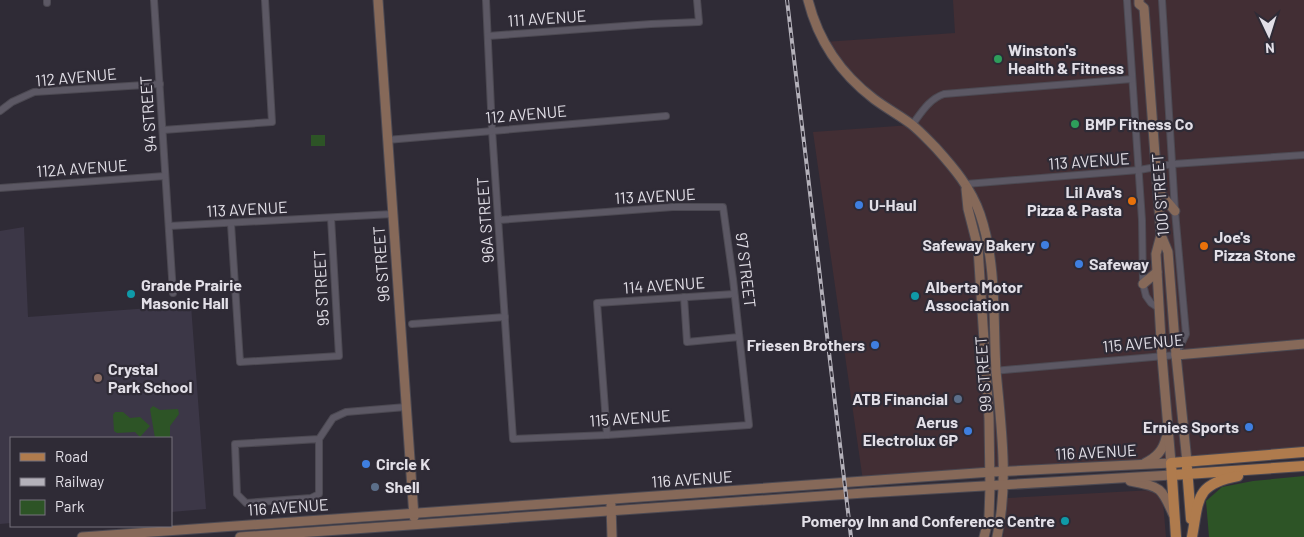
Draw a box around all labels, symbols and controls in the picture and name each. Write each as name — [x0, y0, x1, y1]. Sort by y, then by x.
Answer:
street label: 111 AVENUE — [507, 5, 587, 30]
north arrow — [1244, 10, 1294, 60]
place label: Winston's Health & Fitness — [1008, 40, 1124, 77]
text: N — [1265, 40, 1275, 57]
marker: Winston's Health & Fitness — [992, 53, 1004, 65]
street label: 112 AVENUE — [34, 63, 117, 90]
street label: 94 STREET — [135, 75, 160, 153]
street label: 112 AVENUE — [484, 100, 567, 127]
place label: BMP Fitness Co — [1085, 114, 1193, 133]
marker: BMP Fitness Co — [1069, 118, 1081, 130]
street label: 113 AVENUE — [1048, 148, 1130, 173]
street label: 100 STREET — [1147, 153, 1172, 237]
street label: 112A AVENUE — [36, 155, 128, 180]
street label: 96A STREET — [472, 177, 497, 264]
place label: Lil Ava's Pizza & Pasta — [1027, 182, 1122, 219]
street label: 113 AVENUE — [614, 184, 696, 207]
place label: U-Haul — [869, 195, 917, 214]
marker: Lil Ava's Pizza & Pasta — [1126, 195, 1138, 207]
street label: 113 AVENUE — [206, 197, 288, 220]
marker: U-Haul — [853, 199, 865, 211]
street label: 96 STREET — [368, 225, 393, 303]
place label: Joe's Pizza Stone — [1214, 227, 1296, 264]
street label: 97 STREET — [732, 231, 761, 309]
place label: Safeway Bakery — [923, 235, 1035, 254]
marker: Safeway Bakery — [1039, 239, 1051, 251]
marker: Joe's Pizza Stone — [1198, 240, 1210, 252]
street label: 95 STREET — [309, 250, 332, 327]
place label: Safeway — [1089, 254, 1149, 273]
marker: Safeway — [1073, 258, 1085, 270]
street label: 114 AVENUE — [622, 272, 706, 297]
place label: Grande Prairie Masonic Hall — [141, 275, 242, 312]
place label: Alberta Motor Association — [925, 277, 1023, 314]
marker: Grande Prairie Masonic Hall — [125, 288, 137, 300]
marker: Alberta Motor Association — [909, 290, 921, 302]
street label: 115 AVENUE — [1102, 329, 1184, 356]
place label: Friesen Brothers — [747, 335, 865, 354]
street label: 99 STREET — [970, 335, 995, 413]
marker: Friesen Brothers — [869, 339, 881, 351]
place label: Crystal Park School — [108, 359, 192, 396]
marker: Crystal Park School — [92, 372, 104, 384]
place label: ATB Financial — [852, 389, 948, 408]
marker: ATB Financial — [952, 393, 964, 405]
street label: 115 AVENUE — [589, 405, 671, 430]
place label: Aerus Electrolux GP — [863, 412, 958, 449]
place label: Ernies Sports — [1143, 417, 1239, 436]
marker: Ernies Sports — [1243, 421, 1255, 433]
marker: Aerus Electrolux GP — [962, 425, 974, 437]
legend — [10, 437, 172, 527]
street label: 116 AVENUE — [1055, 440, 1137, 463]
text: Road — [55, 447, 88, 465]
place label: Circle K — [376, 454, 430, 473]
marker: Circle K — [360, 458, 372, 470]
street label: 116 AVENUE — [651, 466, 733, 491]
text: Railway — [55, 472, 104, 490]
place label: Shell — [385, 477, 420, 496]
marker: Shell — [369, 481, 381, 493]
street label: 116 AVENUE — [247, 494, 329, 519]
text: Park — [55, 497, 85, 515]
place label: Pomeroy Inn and Conference Centre — [801, 511, 1055, 530]
marker: Pomeroy Inn and Conference Centre — [1059, 515, 1071, 527]

